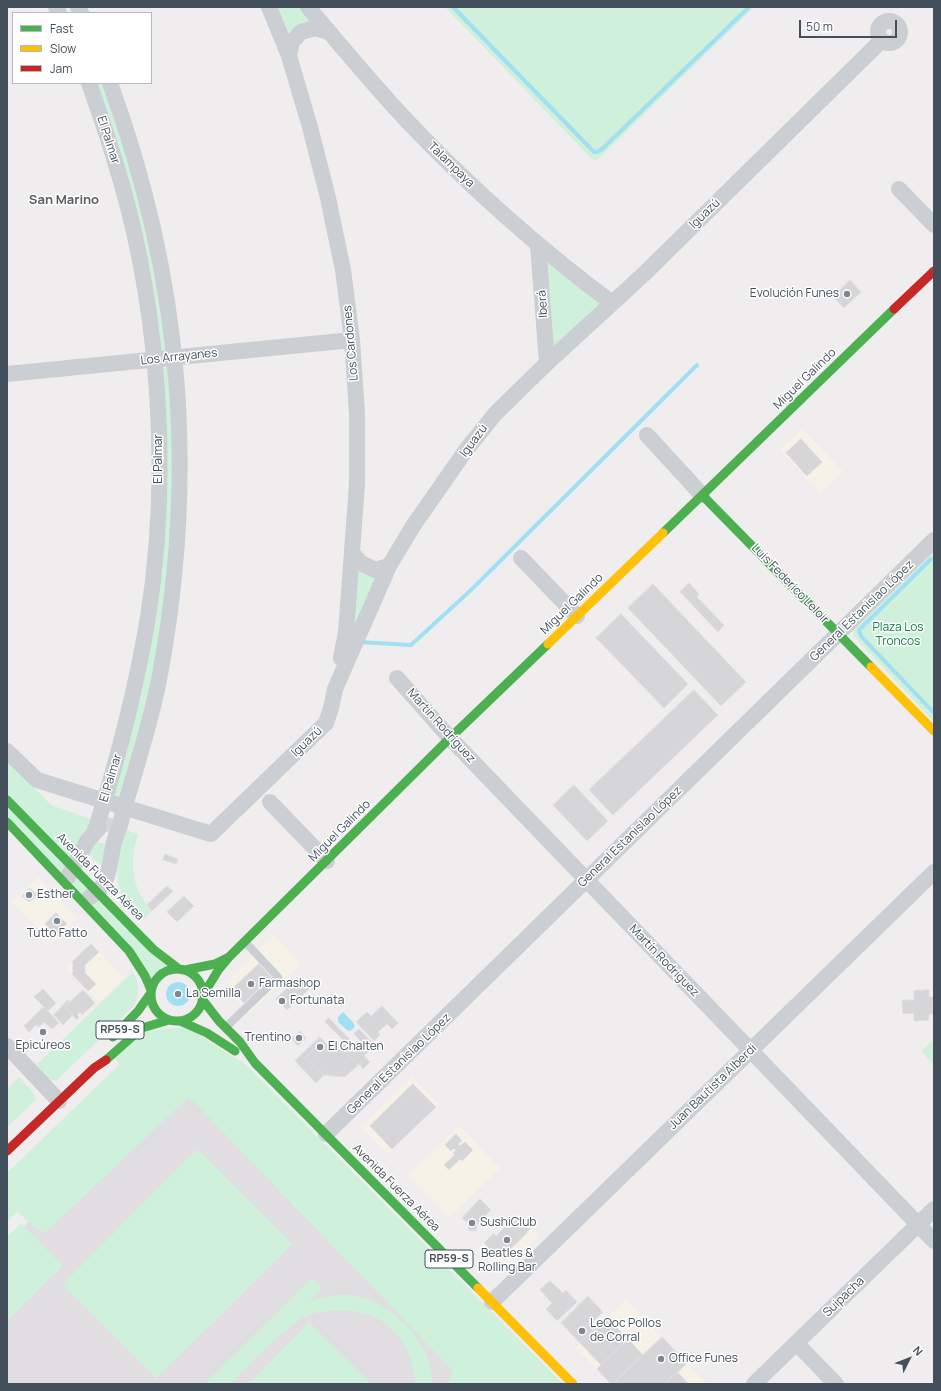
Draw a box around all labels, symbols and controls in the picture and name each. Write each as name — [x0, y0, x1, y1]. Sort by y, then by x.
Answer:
legend — [12, 12, 152, 84]
scale bar — [801, 12, 899, 38]
text: 50 m — [806, 18, 833, 35]
text: Fast — [50, 20, 74, 37]
text: Slow — [50, 40, 76, 57]
text: Jam — [50, 60, 72, 77]
street label: El Palmar — [93, 114, 123, 166]
street label: Talampaya — [425, 139, 477, 191]
district label: San Marino — [29, 192, 99, 208]
street label: Iguazú — [687, 196, 723, 232]
place label: Evolución Funes — [750, 287, 839, 301]
marker: Evolución Funes — [842, 289, 852, 299]
street label: Iberá — [535, 290, 551, 318]
street label: Los Cardones — [341, 305, 361, 381]
street label: Los Arrayanes — [140, 346, 218, 368]
street label: Miguel Galindo — [771, 346, 839, 412]
street label: Iguazú — [457, 422, 491, 460]
street label: El Palmar — [152, 434, 166, 484]
street label: Luis Federico Leloir — [748, 541, 832, 627]
street label: General Estanislao López — [807, 558, 917, 664]
street label: Miguel Galindo — [538, 571, 606, 637]
park label: Plaza Los Troncos — [872, 621, 924, 649]
street label: Martín Rodríguez — [404, 686, 478, 766]
street label: Iguazú — [289, 724, 325, 760]
street label: El Palmar — [97, 752, 125, 804]
street label: General Estanislao López — [575, 784, 685, 890]
street label: Miguel Galindo — [306, 797, 374, 865]
street label: Avenida Fuerza Aérea — [53, 830, 147, 924]
place label: Esther — [37, 888, 73, 902]
marker: Esther — [24, 890, 34, 900]
marker: Tutto Fatto — [52, 916, 62, 926]
street label: Martín Rodríguez — [626, 922, 702, 1000]
place label: Tutto Fatto — [27, 927, 87, 941]
place label: Farmashop — [259, 977, 320, 991]
marker: Farmashop — [246, 979, 256, 989]
place label: La Semilla — [186, 987, 241, 1001]
marker: La Semilla — [173, 989, 183, 999]
place label: Fortunata — [290, 994, 344, 1008]
marker: Fortunata — [277, 996, 287, 1006]
street label: General Estanislao López — [344, 1011, 454, 1117]
road number: RP59-S — [96, 1021, 144, 1039]
marker: Epicúreos — [38, 1027, 48, 1037]
place label: Trentino — [244, 1031, 291, 1045]
marker: Trentino — [294, 1033, 304, 1043]
place label: Epicúreos — [15, 1039, 71, 1053]
place label: El Chalten — [328, 1040, 384, 1054]
street label: Juan Bautista Alberdi — [666, 1041, 760, 1133]
marker: El Chalten — [315, 1042, 325, 1052]
street label: Avenida Fuerza Aérea — [349, 1141, 443, 1235]
place label: SushiClub — [480, 1216, 536, 1230]
marker: SushiClub — [467, 1218, 477, 1228]
marker: Beatles & Rolling Bar — [502, 1235, 512, 1245]
place label: Beatles & Rolling Bar — [478, 1247, 536, 1275]
road number: RP59-S — [425, 1250, 473, 1268]
street label: Suipacha — [820, 1274, 868, 1320]
place label: LeQoc Pollos de Corral — [590, 1317, 661, 1345]
marker: LeQoc Pollos de Corral — [577, 1326, 587, 1336]
north arrow — [889, 1339, 929, 1379]
text: N — [910, 1343, 927, 1359]
place label: Office Funes — [669, 1352, 738, 1366]
marker: Office Funes — [656, 1354, 666, 1364]

